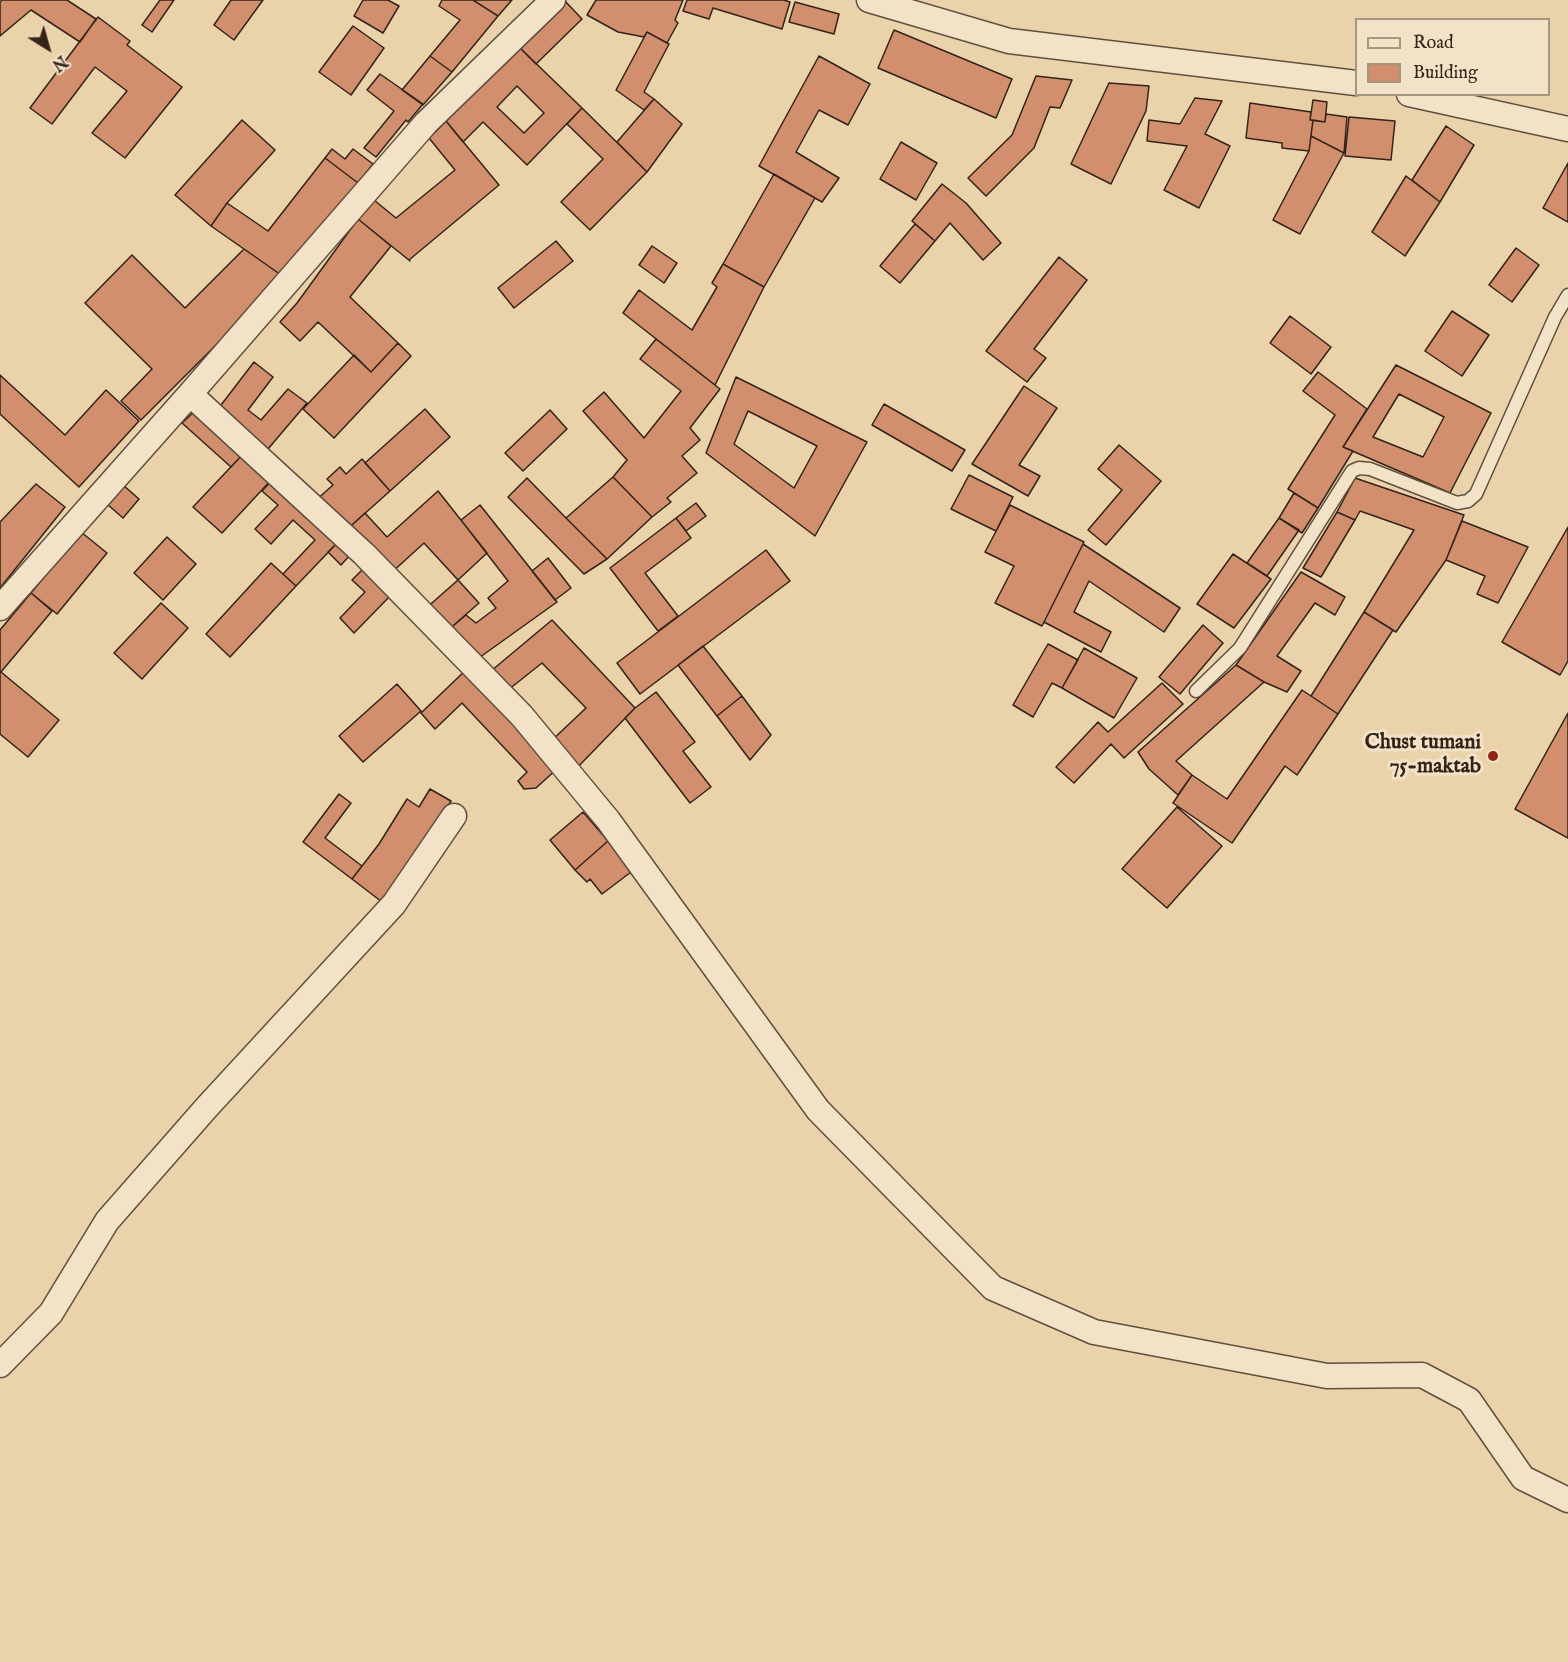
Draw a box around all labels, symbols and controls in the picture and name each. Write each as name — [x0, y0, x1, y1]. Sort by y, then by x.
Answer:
north arrow — [18, 18, 78, 78]
legend — [1355, 18, 1550, 96]
text: Road — [1413, 32, 1454, 55]
text: N — [47, 50, 70, 75]
text: Building — [1413, 62, 1478, 85]
place label: Chust tumani 75-maktab — [1365, 731, 1481, 781]
marker: Chust tumani 75-maktab — [1486, 749, 1500, 763]

